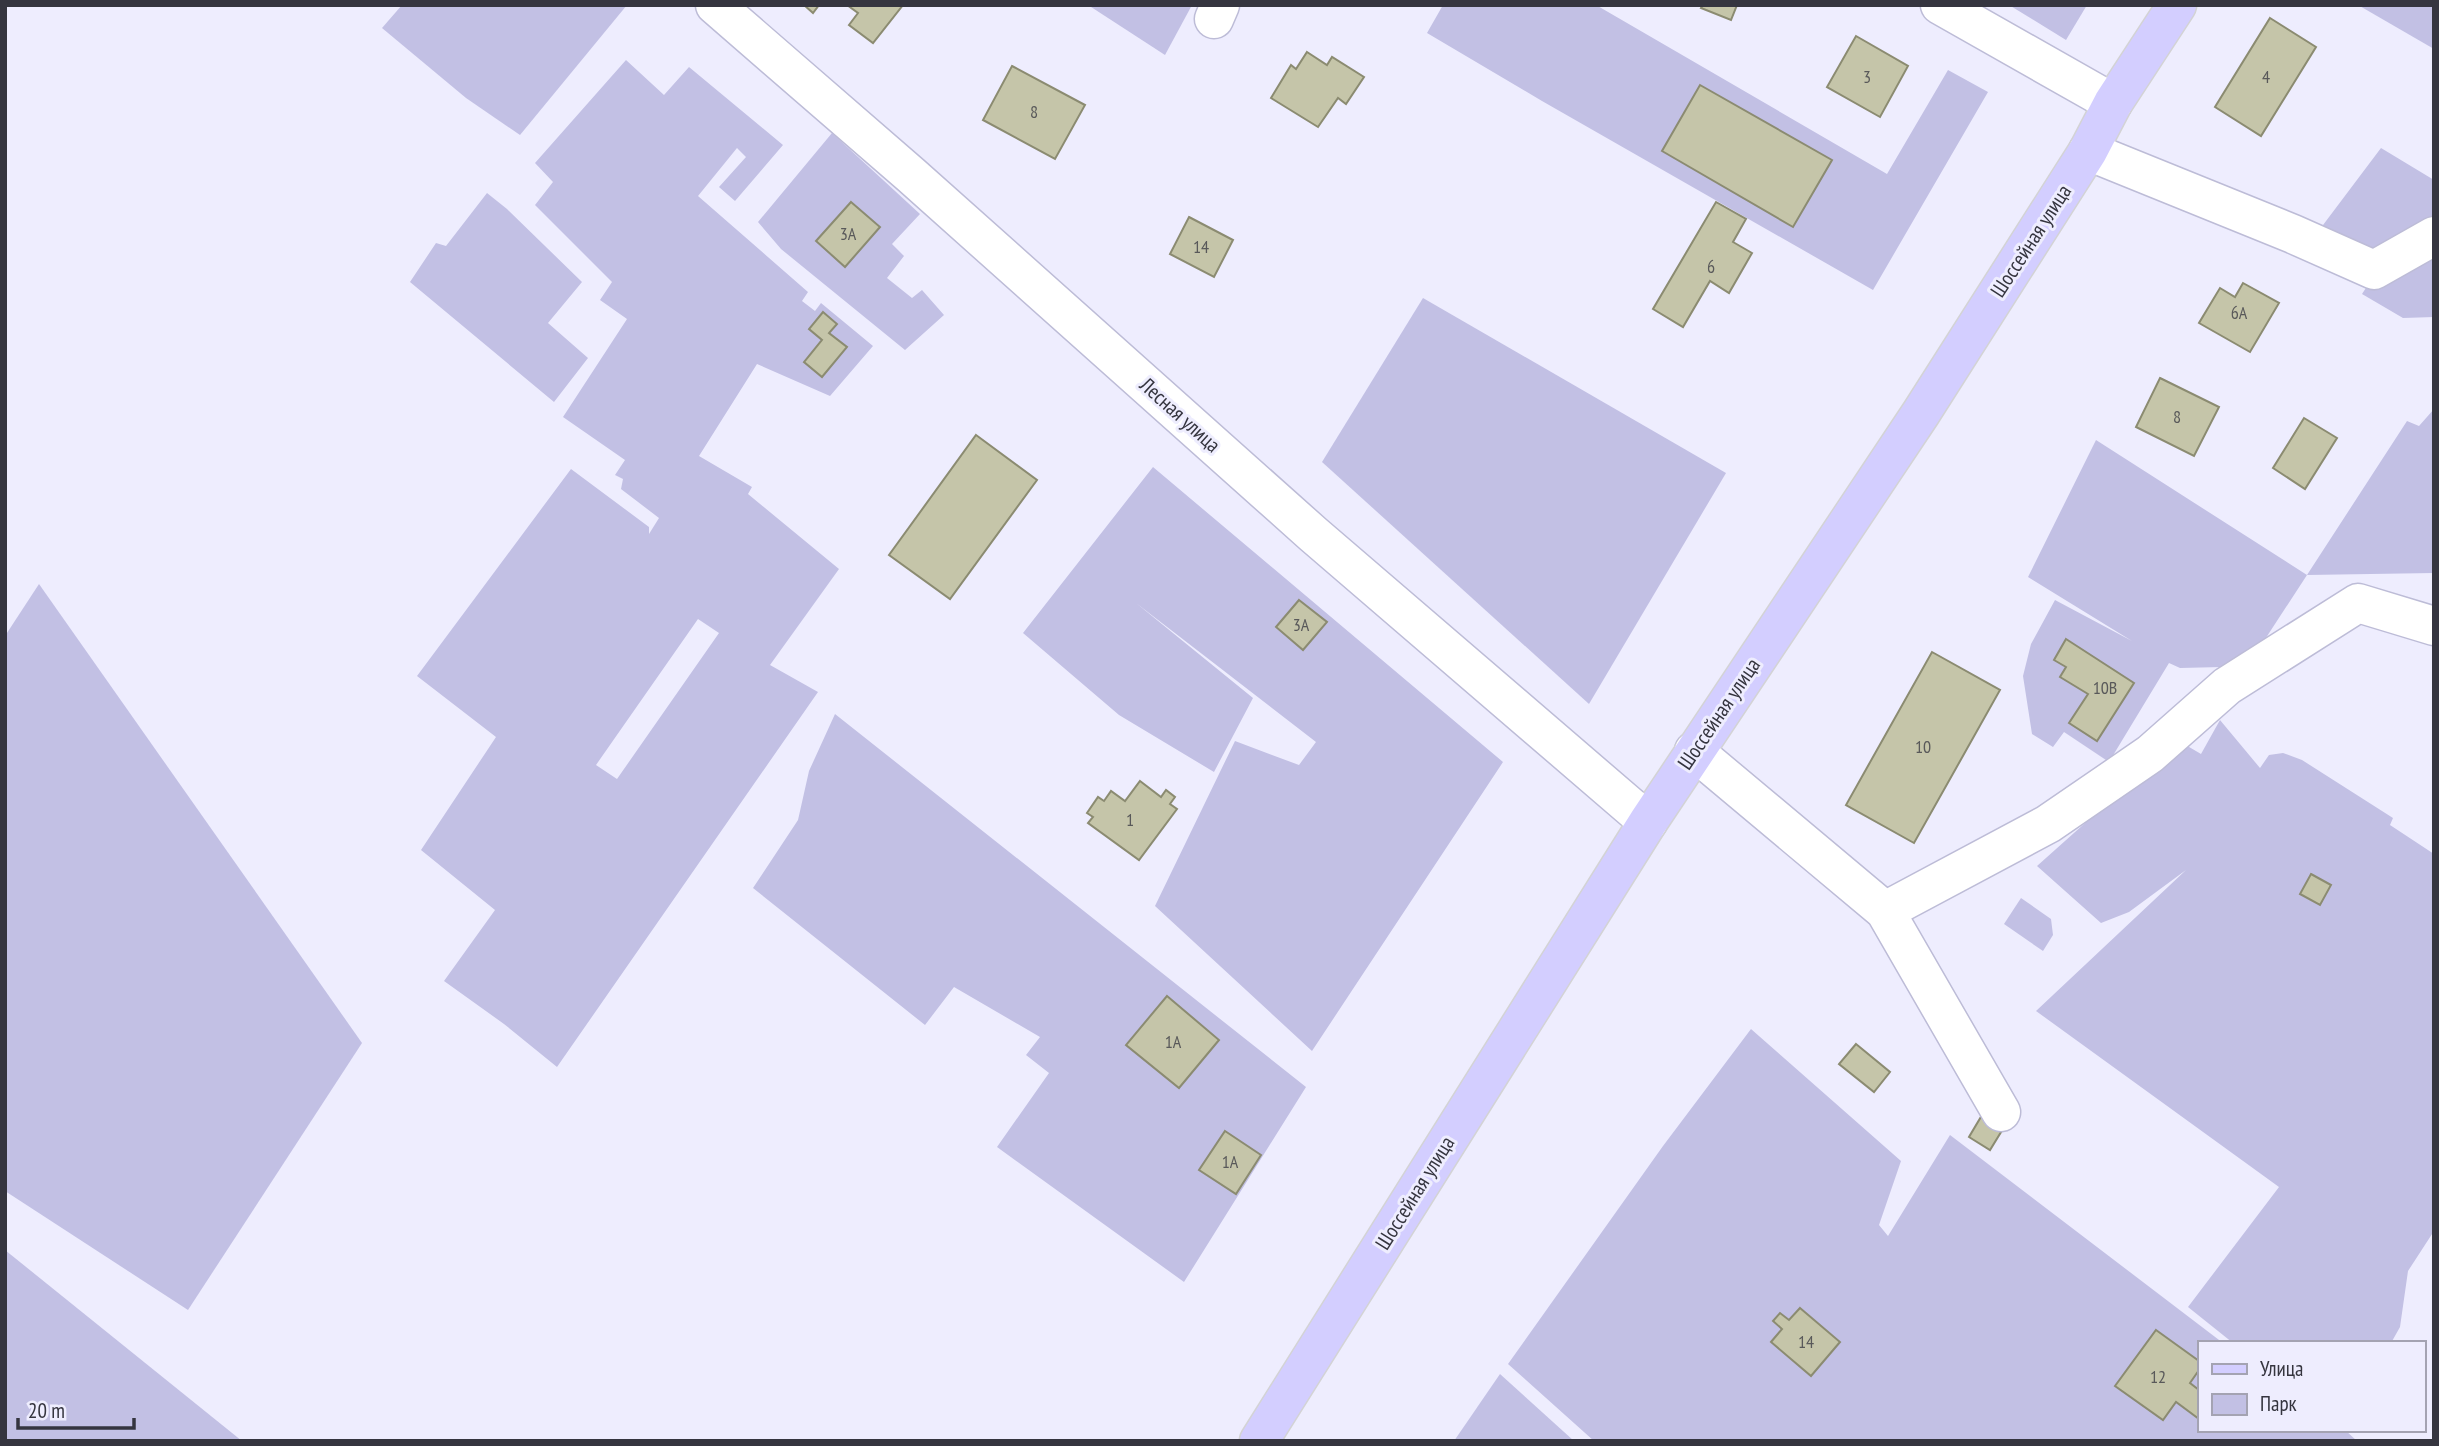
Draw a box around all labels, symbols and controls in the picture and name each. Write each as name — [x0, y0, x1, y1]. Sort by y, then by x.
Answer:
house number: 3 — [1863, 65, 1871, 88]
house number: 4 — [2262, 65, 2270, 88]
house number: 8 — [1030, 100, 1038, 123]
street label: Шоссейная улица — [1984, 179, 2077, 302]
house number: 3А — [840, 222, 857, 245]
house number: 14 — [1193, 235, 1209, 258]
house number: 6 — [1707, 255, 1715, 278]
house number: 6А — [2231, 301, 2248, 324]
street label: Лесная улица — [1134, 371, 1226, 458]
house number: 8 — [2173, 405, 2181, 428]
house number: 3А — [1293, 613, 1310, 636]
street label: Шоссейная улица — [1671, 653, 1766, 775]
house number: 10В — [2093, 676, 2117, 699]
house number: 10 — [1915, 735, 1931, 758]
house number: 1 — [1126, 808, 1134, 831]
house number: 1А — [1165, 1030, 1182, 1053]
street label: Шоссейная улица — [1369, 1131, 1460, 1255]
house number: 1А — [1222, 1150, 1239, 1173]
house number: 14 — [1798, 1330, 1814, 1353]
legend — [2198, 1341, 2425, 1432]
text: Улица — [2260, 1355, 2303, 1382]
house number: 12 — [2150, 1365, 2166, 1388]
scale bar — [18, 1386, 133, 1430]
text: Парк — [2260, 1390, 2297, 1417]
text: 20 m — [28, 1397, 65, 1424]

